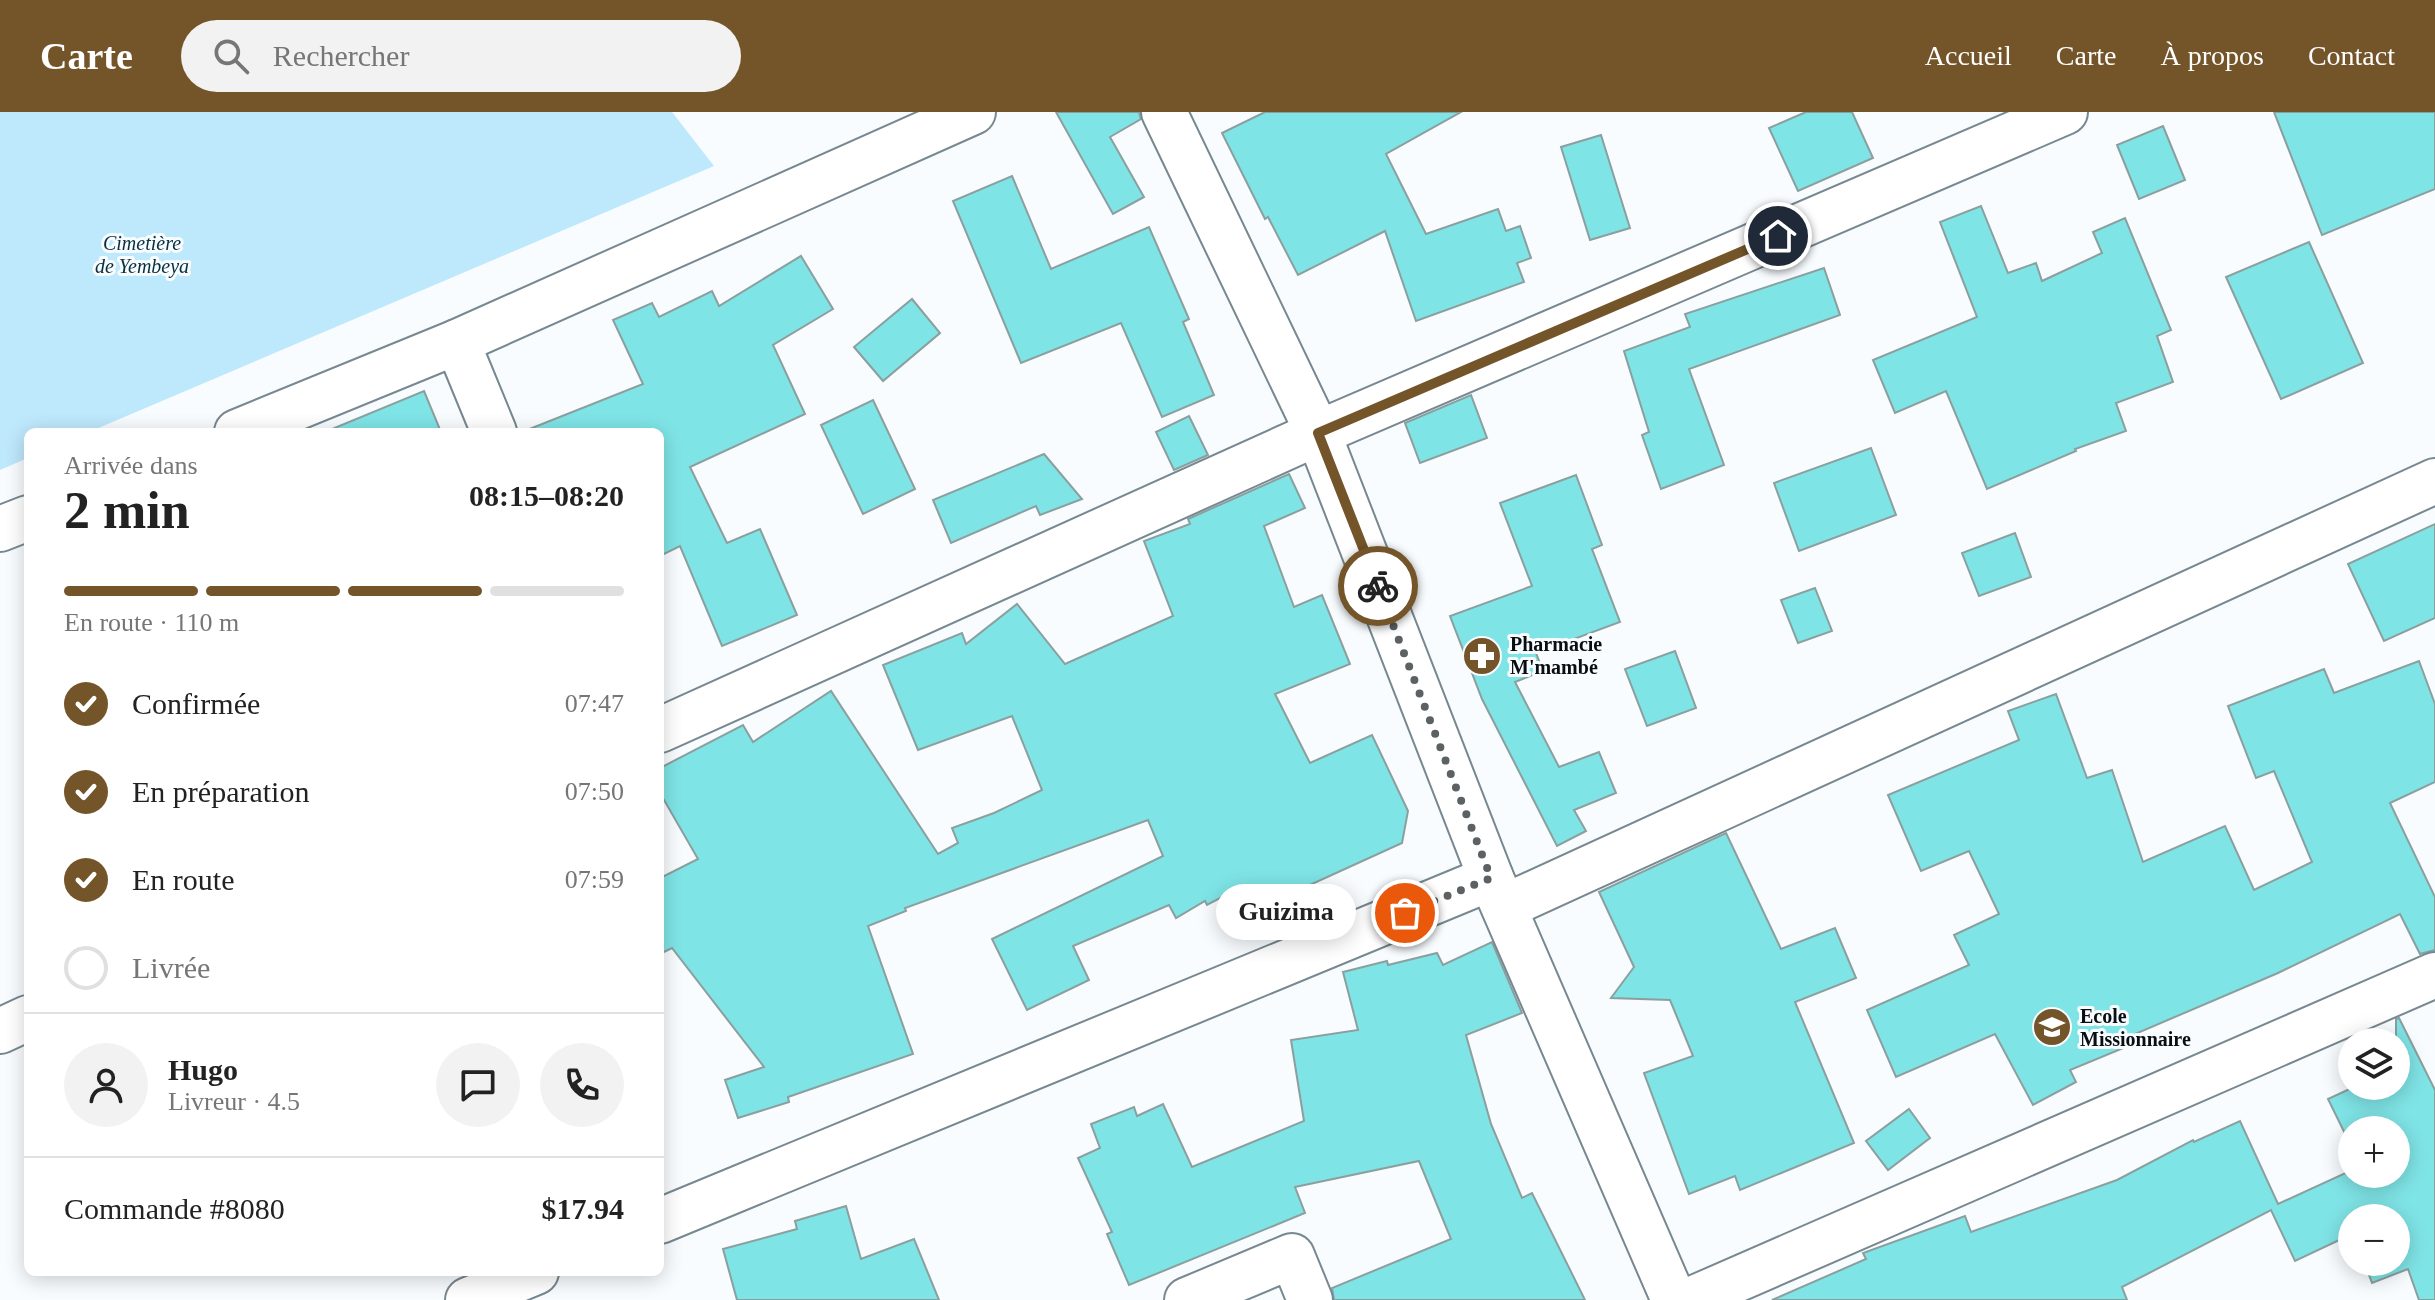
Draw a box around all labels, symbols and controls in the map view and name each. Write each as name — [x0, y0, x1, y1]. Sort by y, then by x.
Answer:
search box — [181, 20, 741, 92]
icon: search — [209, 34, 253, 78]
text: Carte — [40, 35, 133, 77]
text: Rechercher — [273, 39, 409, 72]
text: Accueil — [1925, 40, 2012, 71]
text: Carte — [2056, 40, 2116, 71]
text: À propos — [2160, 40, 2264, 71]
text: Contact — [2308, 40, 2395, 71]
pin — [1744, 202, 1812, 270]
icon: home — [1756, 214, 1800, 258]
park label: Cimetière de Yembeya — [95, 232, 189, 278]
text: Arrivée dans — [64, 451, 198, 480]
text: 08:15–08:20 — [469, 479, 624, 512]
text: 2 min — [64, 482, 190, 539]
courier — [1338, 546, 1418, 626]
icon: bike — [1356, 564, 1400, 608]
text: En route · 110 m — [64, 608, 239, 637]
place label: Pharmacie M'mambé — [1510, 633, 1602, 678]
pharmacy icon: Pharmacie M'mambé — [1461, 635, 1503, 677]
icon: check — [64, 682, 108, 726]
text: Confirmée — [132, 687, 260, 720]
text: 07:47 — [565, 689, 624, 718]
icon: check — [64, 770, 108, 814]
text: En préparation — [132, 775, 309, 808]
text: 07:50 — [565, 777, 624, 806]
icon: check — [64, 858, 108, 902]
text: En route — [132, 863, 234, 896]
text: 07:59 — [565, 865, 624, 894]
pin — [1371, 879, 1439, 947]
callout: Guizima — [1217, 885, 1357, 941]
icon: bag — [1383, 891, 1427, 935]
text: Guizima — [1238, 897, 1334, 926]
text: Livrée — [132, 951, 210, 984]
place label: Ecole Missionnaire — [2080, 1005, 2191, 1050]
school or university icon: Ecole Missionnaire — [2031, 1006, 2073, 1048]
map controls — [2338, 1028, 2410, 1276]
button: layers — [2338, 1028, 2410, 1100]
button: person — [64, 1043, 148, 1127]
button: chat — [436, 1043, 520, 1127]
button: phone — [540, 1043, 624, 1127]
text: Hugo — [168, 1053, 238, 1086]
text: Livreur · 4.5 — [168, 1087, 300, 1116]
button: + — [2338, 1116, 2410, 1188]
text: Commande #8080 — [64, 1192, 285, 1225]
text: $17.94 — [542, 1192, 624, 1225]
button: − — [2338, 1204, 2410, 1276]

